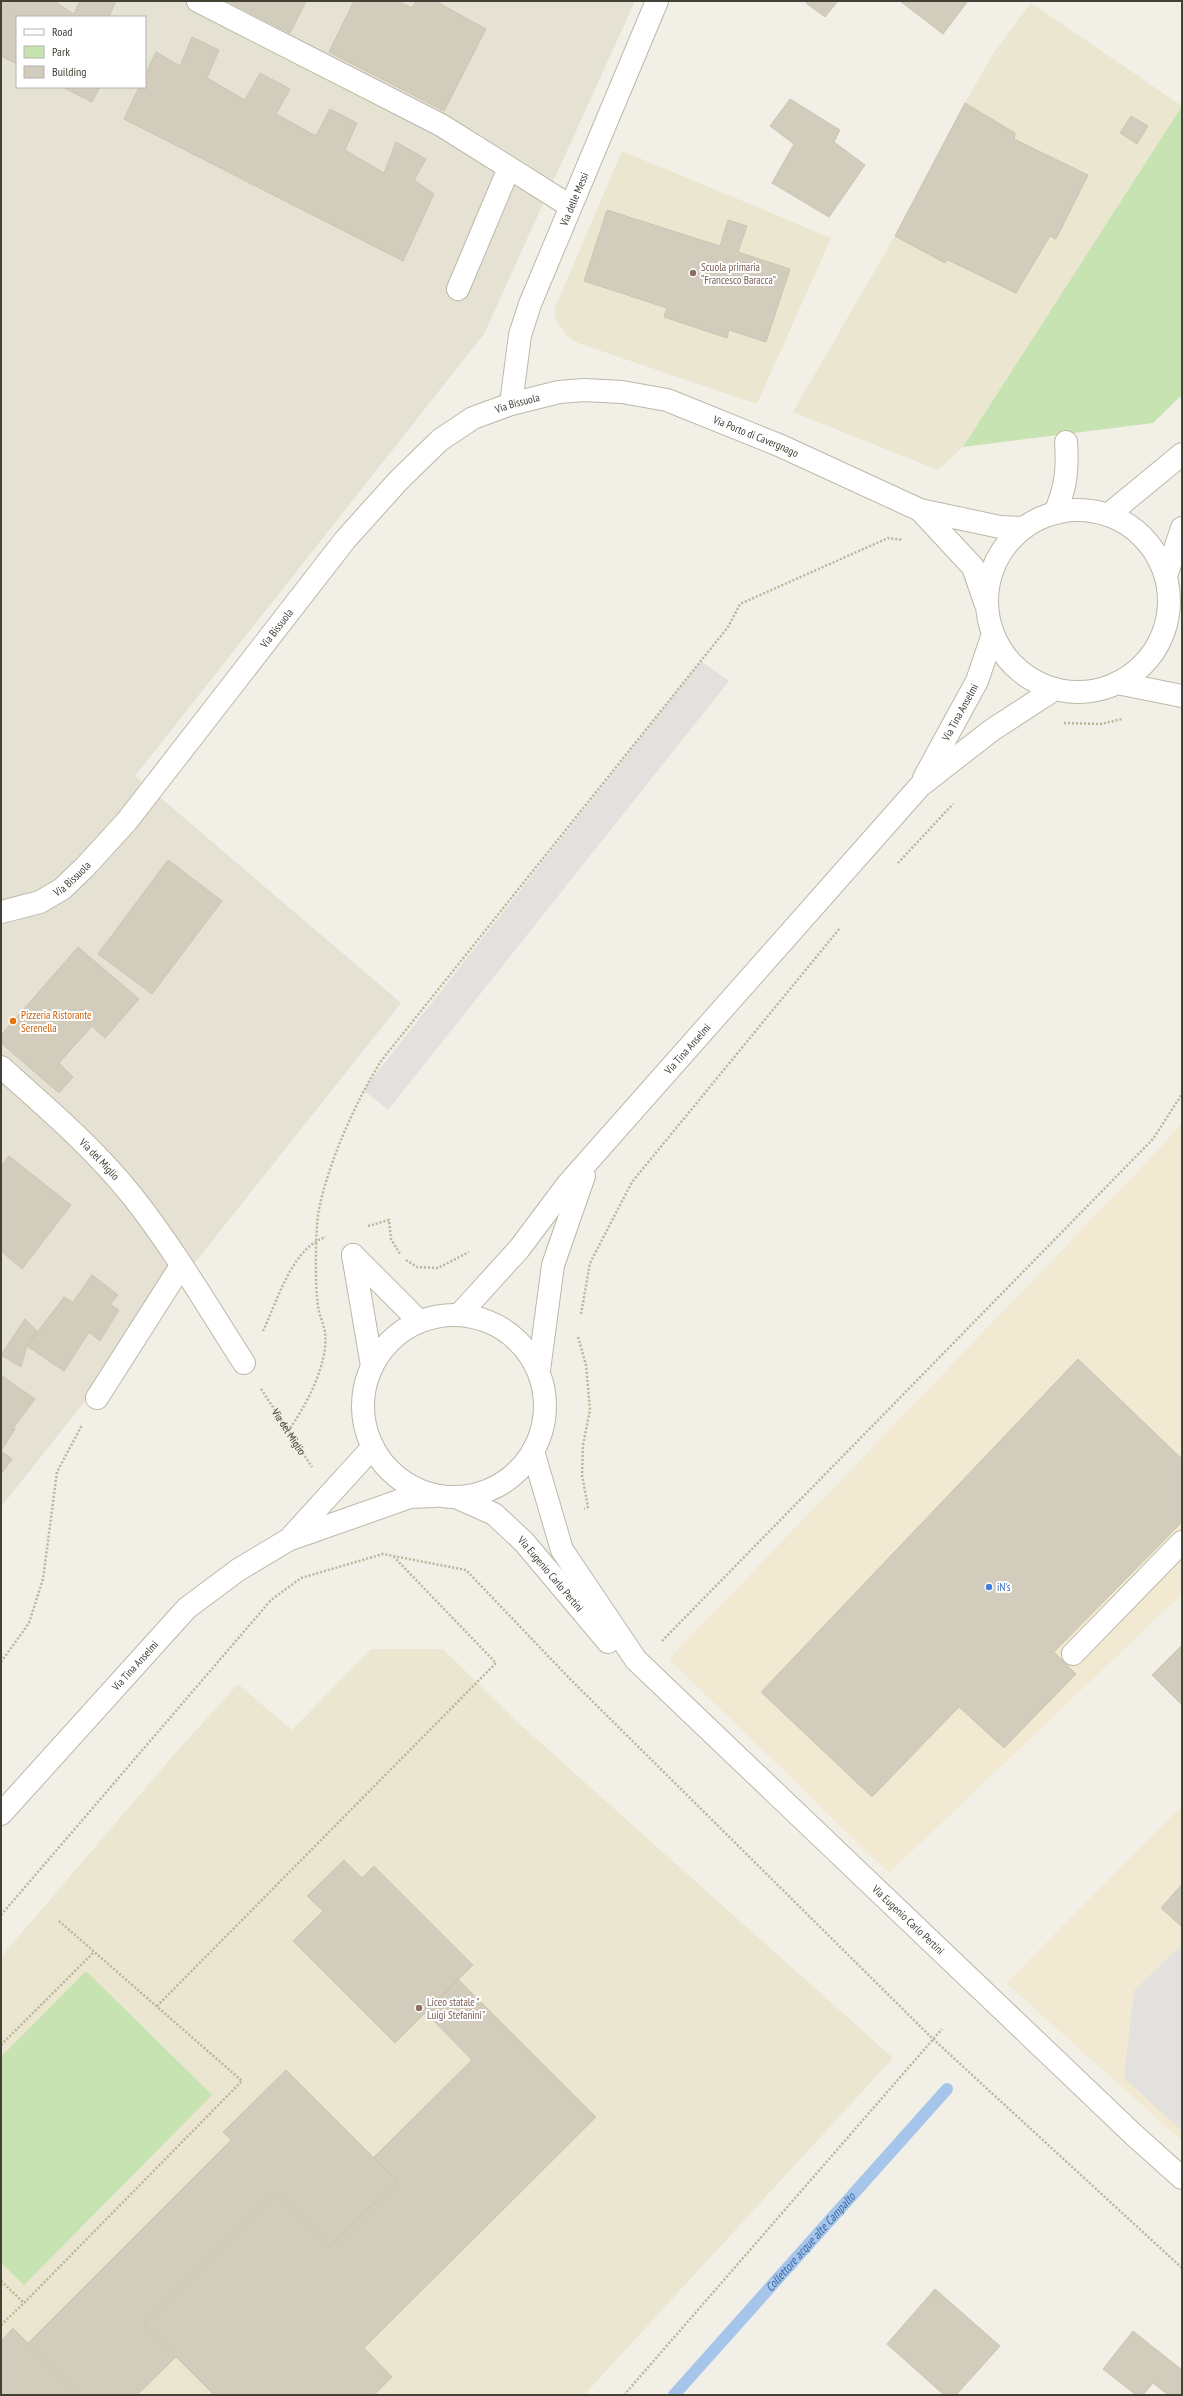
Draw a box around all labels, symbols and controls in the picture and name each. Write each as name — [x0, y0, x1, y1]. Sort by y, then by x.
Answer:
legend — [16, 16, 146, 88]
text: Road — [52, 24, 72, 39]
text: Park — [52, 44, 70, 59]
text: Building — [52, 64, 87, 79]
street label: Via delle Messi — [556, 170, 591, 229]
place label: Scuola primaria “Francesco Baracca” — [701, 260, 776, 287]
marker: Scuola primaria “Francesco Baracca” — [688, 268, 698, 278]
street label: Via Bissuola — [492, 390, 541, 417]
street label: Via Porto di Cavergnago — [710, 412, 801, 460]
street label: Via Bissuola — [256, 606, 296, 651]
street label: Via Tina Anselmi — [938, 681, 981, 744]
street label: Via Bissuola — [50, 858, 94, 900]
place label: Pizzeria Ristorante Serenella — [21, 1008, 92, 1035]
marker: Pizzeria Ristorante Serenella — [8, 1016, 18, 1026]
street label: Via Tina Anselmi — [661, 1021, 714, 1078]
street label: Via del Miglio — [76, 1135, 123, 1183]
street label: Via del Miglio — [268, 1405, 309, 1458]
street label: Via Eugenio Carlo Pertini — [514, 1532, 587, 1615]
place label: iN's — [997, 1580, 1011, 1594]
marker: iN's — [984, 1582, 994, 1592]
street label: Via Tina Anselmi — [108, 1637, 161, 1694]
street label: Via Eugenio Carlo Pertini — [869, 1881, 947, 1957]
place label: Liceo statale " Luigi Stefanini" — [427, 1995, 485, 2022]
marker: Liceo statale " Luigi Stefanini" — [414, 2003, 424, 2013]
water label: Collettore acque alte Campalto — [762, 2188, 859, 2294]

